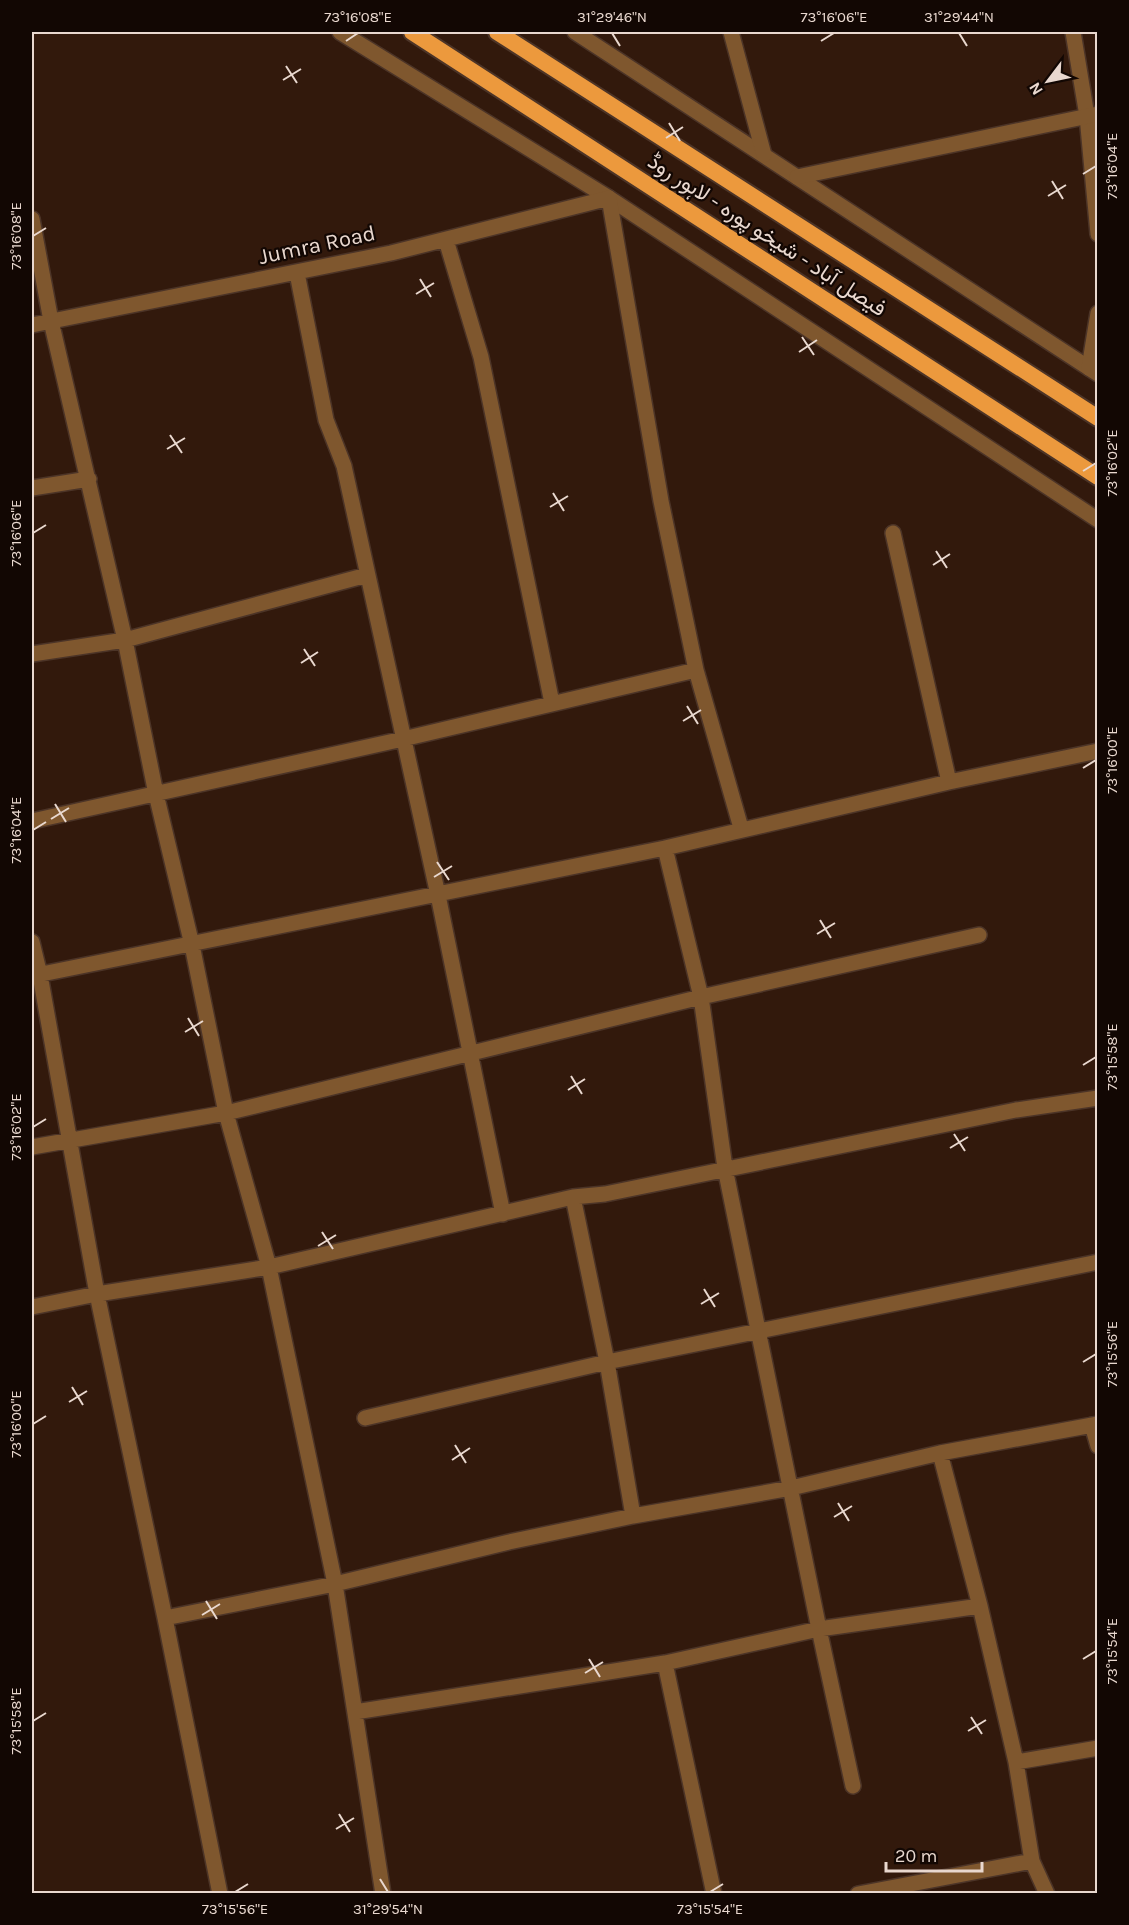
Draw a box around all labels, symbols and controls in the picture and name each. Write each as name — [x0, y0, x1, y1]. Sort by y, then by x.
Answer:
text: 73°16'08"E — [324, 8, 392, 26]
text: 31°29'46"N — [577, 8, 647, 26]
text: 73°16'06"E — [800, 8, 868, 26]
text: 31°29'44"N — [924, 8, 994, 26]
north arrow — [1018, 51, 1078, 111]
text: N — [1025, 79, 1047, 99]
text: 73°16'04"E — [1103, 133, 1121, 199]
street label: فیصل آباد - شیخو پورہ - لاہور روڈ — [642, 148, 891, 323]
text: 73°16'08"E — [7, 202, 25, 270]
street label: Jumra Road — [256, 220, 378, 270]
text: 73°16'02"E — [1103, 429, 1121, 497]
text: 73°16'06"E — [7, 499, 25, 567]
text: 73°16'00"E — [1103, 726, 1121, 794]
text: 73°16'04"E — [7, 797, 25, 863]
text: 73°15'58"E — [1103, 1023, 1121, 1091]
text: 73°16'02"E — [7, 1093, 25, 1161]
text: 73°15'56"E — [1103, 1321, 1121, 1387]
text: 73°16'00"E — [7, 1390, 25, 1458]
text: 73°15'54"E — [1103, 1618, 1121, 1684]
text: 73°15'58"E — [7, 1687, 25, 1755]
scale bar — [886, 1835, 982, 1873]
text: 20 m — [895, 1845, 937, 1867]
text: 73°15'56"E — [202, 1900, 268, 1918]
text: 31°29'54"N — [353, 1900, 423, 1918]
text: 73°15'54"E — [677, 1900, 743, 1918]

